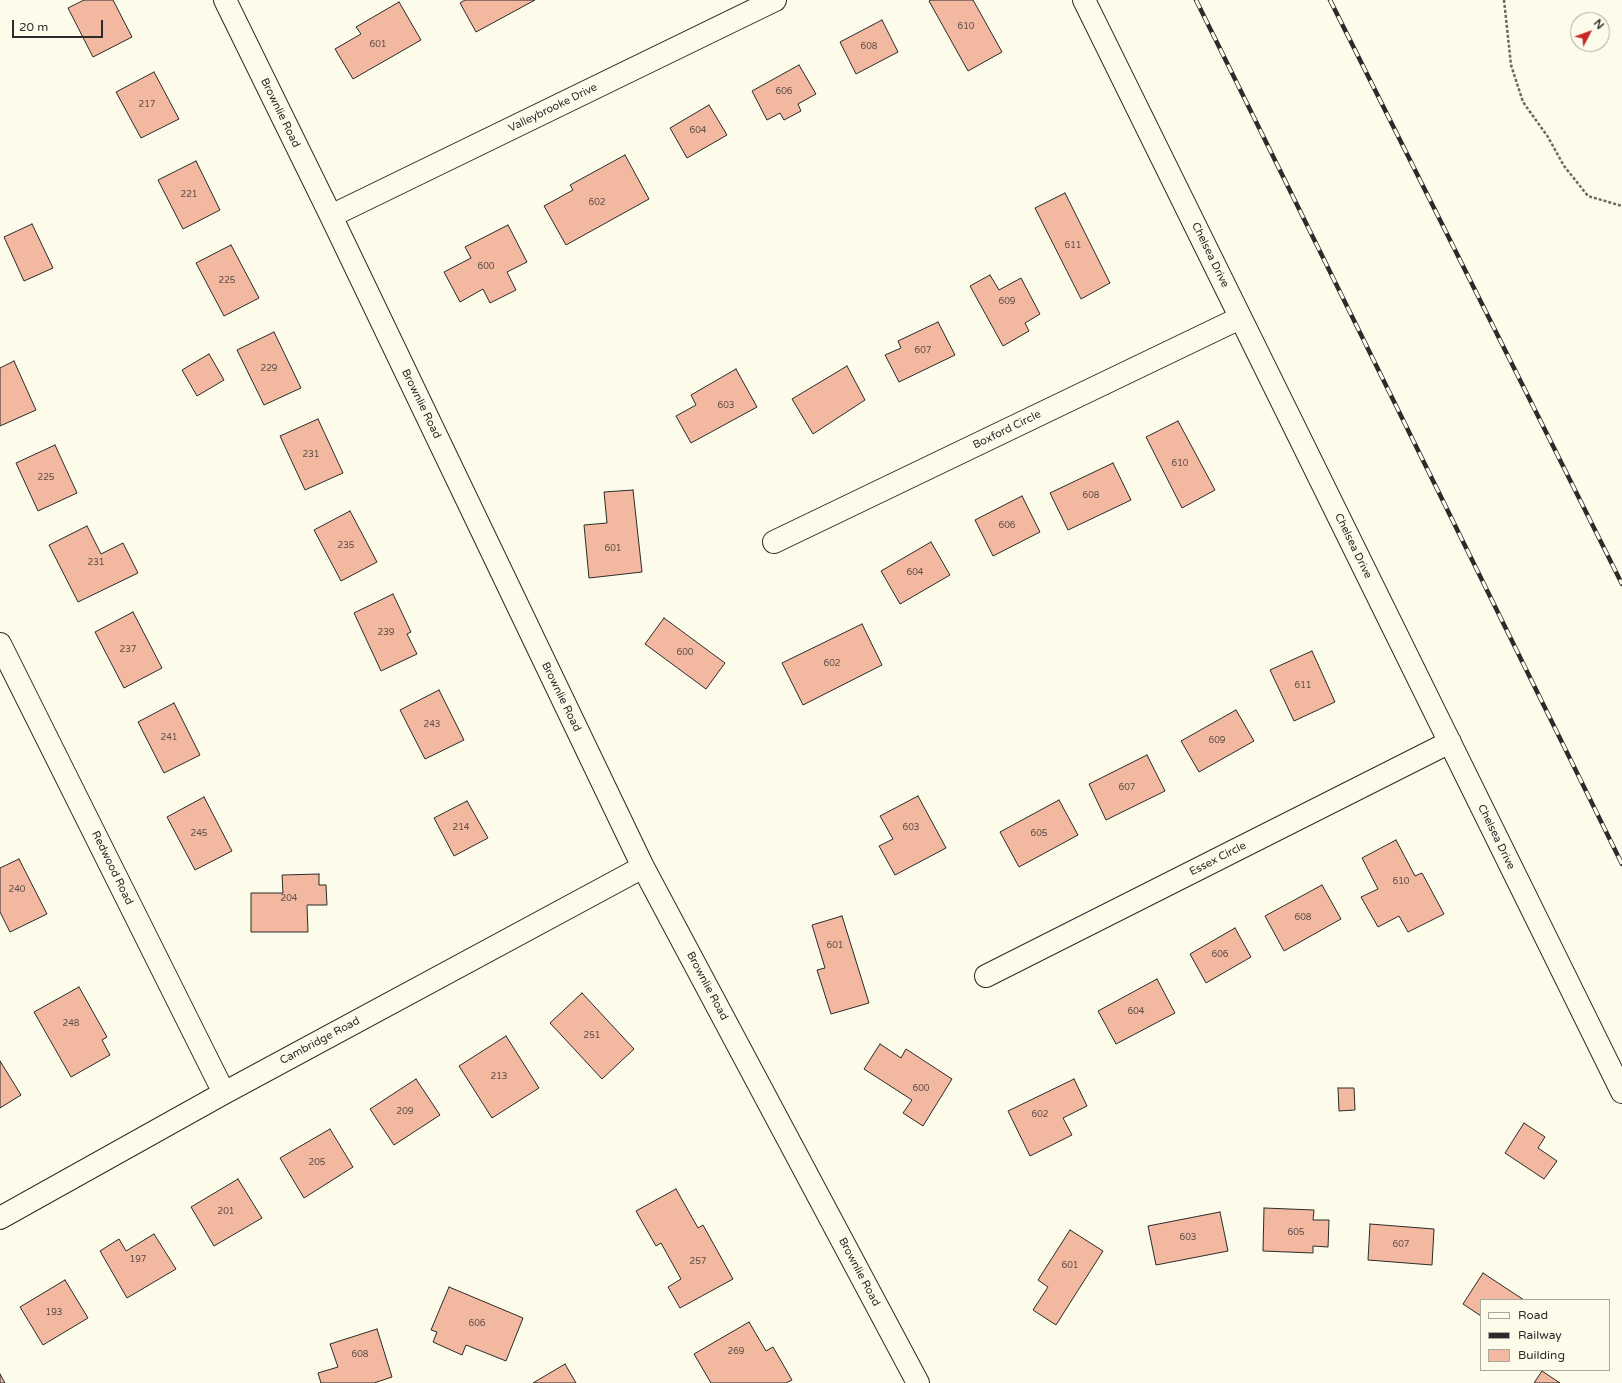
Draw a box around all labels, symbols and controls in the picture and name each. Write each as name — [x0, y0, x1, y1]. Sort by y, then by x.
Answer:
scale bar — [14, 12, 105, 38]
north arrow — [1570, 12, 1610, 52]
text: N — [1591, 17, 1606, 32]
text: 20 m — [19, 20, 48, 34]
house number: 610 — [958, 22, 974, 32]
house number: 601 — [370, 40, 386, 50]
house number: 608 — [861, 42, 877, 52]
street label: Brownlie Road — [257, 76, 303, 150]
street label: Valleybrooke Drive — [506, 81, 600, 135]
house number: 606 — [776, 87, 792, 97]
house number: 217 — [139, 100, 155, 110]
house number: 604 — [690, 126, 706, 136]
house number: 221 — [181, 190, 197, 200]
house number: 602 — [589, 198, 605, 208]
street label: Chelsea Drive — [1189, 220, 1231, 290]
house number: 611 — [1065, 241, 1081, 251]
house number: 600 — [478, 262, 494, 272]
house number: 225 — [219, 276, 235, 286]
house number: 609 — [999, 297, 1015, 307]
house number: 607 — [915, 346, 931, 356]
house number: 229 — [261, 364, 277, 374]
street label: Brownlie Road — [398, 367, 444, 441]
house number: 603 — [718, 401, 734, 411]
street label: Boxford Circle — [971, 408, 1043, 452]
house number: 231 — [303, 450, 319, 460]
house number: 610 — [1172, 459, 1188, 469]
house number: 225 — [38, 473, 54, 483]
house number: 608 — [1083, 491, 1099, 501]
street label: Chelsea Drive — [1332, 511, 1374, 581]
house number: 606 — [999, 521, 1015, 531]
house number: 235 — [338, 541, 354, 551]
house number: 601 — [605, 544, 621, 554]
house number: 231 — [88, 558, 104, 568]
house number: 604 — [907, 568, 923, 578]
house number: 239 — [378, 628, 394, 638]
house number: 237 — [120, 645, 136, 655]
house number: 600 — [677, 648, 693, 658]
house number: 602 — [824, 659, 840, 669]
street label: Brownlie Road — [538, 660, 584, 734]
house number: 611 — [1295, 681, 1311, 691]
house number: 243 — [424, 720, 440, 730]
house number: 241 — [161, 733, 177, 743]
house number: 609 — [1209, 736, 1225, 746]
house number: 607 — [1119, 783, 1135, 793]
street label: Chelsea Drive — [1475, 802, 1517, 872]
house number: 214 — [453, 823, 469, 833]
house number: 603 — [903, 823, 919, 833]
street label: Redwood Road — [88, 829, 136, 907]
house number: 245 — [191, 829, 207, 839]
house number: 605 — [1031, 829, 1047, 839]
street label: Essex Circle — [1187, 839, 1249, 879]
house number: 610 — [1393, 877, 1409, 887]
house number: 240 — [9, 885, 25, 895]
house number: 204 — [281, 894, 297, 904]
house number: 608 — [1295, 913, 1311, 923]
house number: 601 — [827, 941, 843, 951]
street label: Brownlie Road — [683, 949, 731, 1023]
house number: 606 — [1212, 950, 1228, 960]
house number: 604 — [1128, 1007, 1144, 1017]
street label: Cambridge Road — [278, 1014, 362, 1068]
house number: 248 — [63, 1019, 79, 1029]
house number: 251 — [584, 1031, 600, 1041]
house number: 213 — [491, 1072, 507, 1082]
house number: 600 — [913, 1084, 929, 1094]
house number: 209 — [397, 1107, 413, 1117]
house number: 602 — [1032, 1110, 1048, 1120]
house number: 205 — [309, 1158, 325, 1168]
house number: 201 — [218, 1207, 234, 1217]
house number: 605 — [1288, 1228, 1304, 1238]
house number: 603 — [1180, 1233, 1196, 1243]
street label: Brownlie Road — [835, 1235, 883, 1309]
house number: 607 — [1393, 1240, 1409, 1250]
house number: 197 — [130, 1255, 146, 1265]
house number: 257 — [690, 1257, 706, 1267]
house number: 601 — [1062, 1261, 1078, 1271]
legend — [1480, 1299, 1610, 1371]
house number: 193 — [46, 1308, 62, 1318]
text: Road — [1518, 1308, 1548, 1322]
house number: 606 — [469, 1319, 485, 1329]
text: Railway — [1518, 1328, 1562, 1342]
house number: 269 — [728, 1347, 744, 1357]
text: Building — [1518, 1348, 1565, 1362]
house number: 608 — [352, 1350, 368, 1360]

